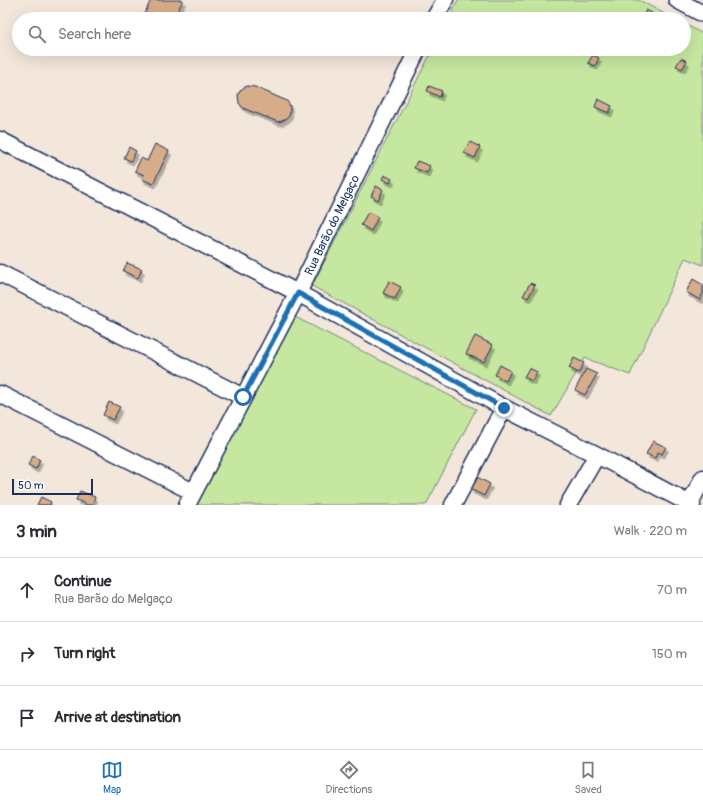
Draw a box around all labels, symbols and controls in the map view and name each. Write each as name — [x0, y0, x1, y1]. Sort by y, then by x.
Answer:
search box — [12, 12, 691, 56]
icon: search — [26, 23, 48, 45]
text: Search here — [58, 25, 131, 44]
street label: Rua Barão do Melgaço — [302, 172, 363, 278]
route start — [234, 388, 252, 406]
route end — [495, 399, 513, 417]
scale bar — [12, 477, 93, 496]
text: 50 m — [18, 479, 44, 492]
text: 3 min — [16, 521, 57, 542]
text: Walk · 220 m — [614, 523, 687, 539]
text: Continue — [54, 572, 112, 591]
icon: ahead — [16, 579, 38, 601]
text: 70 m — [657, 582, 687, 598]
text: Rua Barão do Melgaço — [54, 591, 173, 607]
icon: right — [16, 643, 38, 665]
text: Turn right — [54, 644, 115, 663]
text: 150 m — [652, 646, 687, 662]
icon: arrive — [16, 707, 38, 729]
text: Arrive at destination — [54, 708, 181, 727]
tab: Map — [101, 759, 123, 796]
tab: Directions — [325, 759, 372, 796]
tab: Saved — [575, 759, 602, 796]

